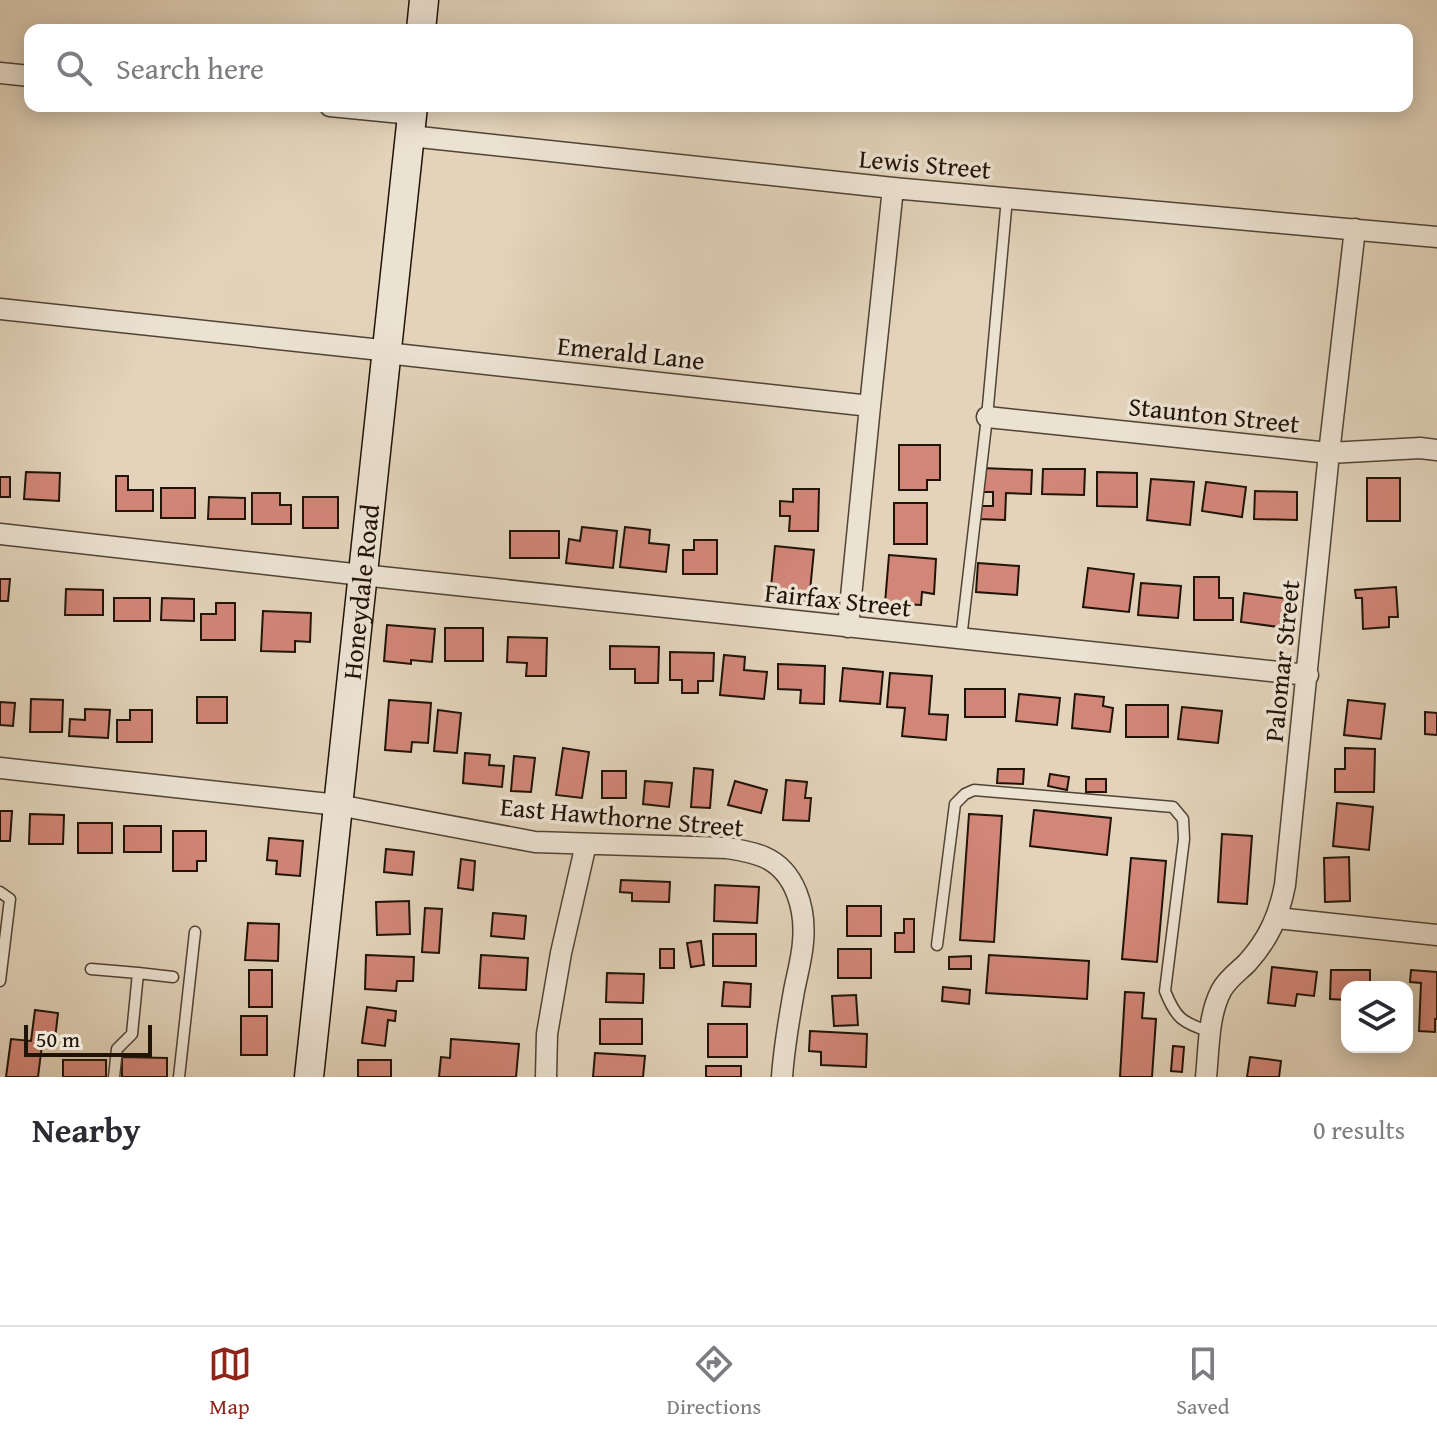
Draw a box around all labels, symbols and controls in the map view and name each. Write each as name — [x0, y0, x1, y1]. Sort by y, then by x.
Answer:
search box — [24, 24, 1413, 112]
icon: search — [52, 46, 96, 90]
text: Search here — [116, 46, 264, 90]
street label: Lewis Street — [857, 138, 993, 189]
street label: Emerald Lane — [555, 325, 707, 380]
street label: Staunton Street — [1127, 386, 1301, 443]
street label: Honeydale Road — [332, 502, 389, 681]
street label: Fairfax Street — [763, 572, 913, 627]
street label: Palomar Street — [1254, 578, 1309, 744]
street label: East Hawthorne Street — [499, 786, 745, 847]
map controls — [1341, 981, 1413, 1053]
button: layers — [1341, 981, 1413, 1053]
scale bar — [24, 1021, 152, 1057]
text: 50 m — [36, 1023, 80, 1055]
text: Nearby — [32, 1105, 141, 1154]
text: 0 results — [1313, 1110, 1405, 1149]
tab: Map — [208, 1342, 252, 1422]
tab: Directions — [667, 1342, 761, 1422]
tab: Saved — [1176, 1342, 1229, 1422]

